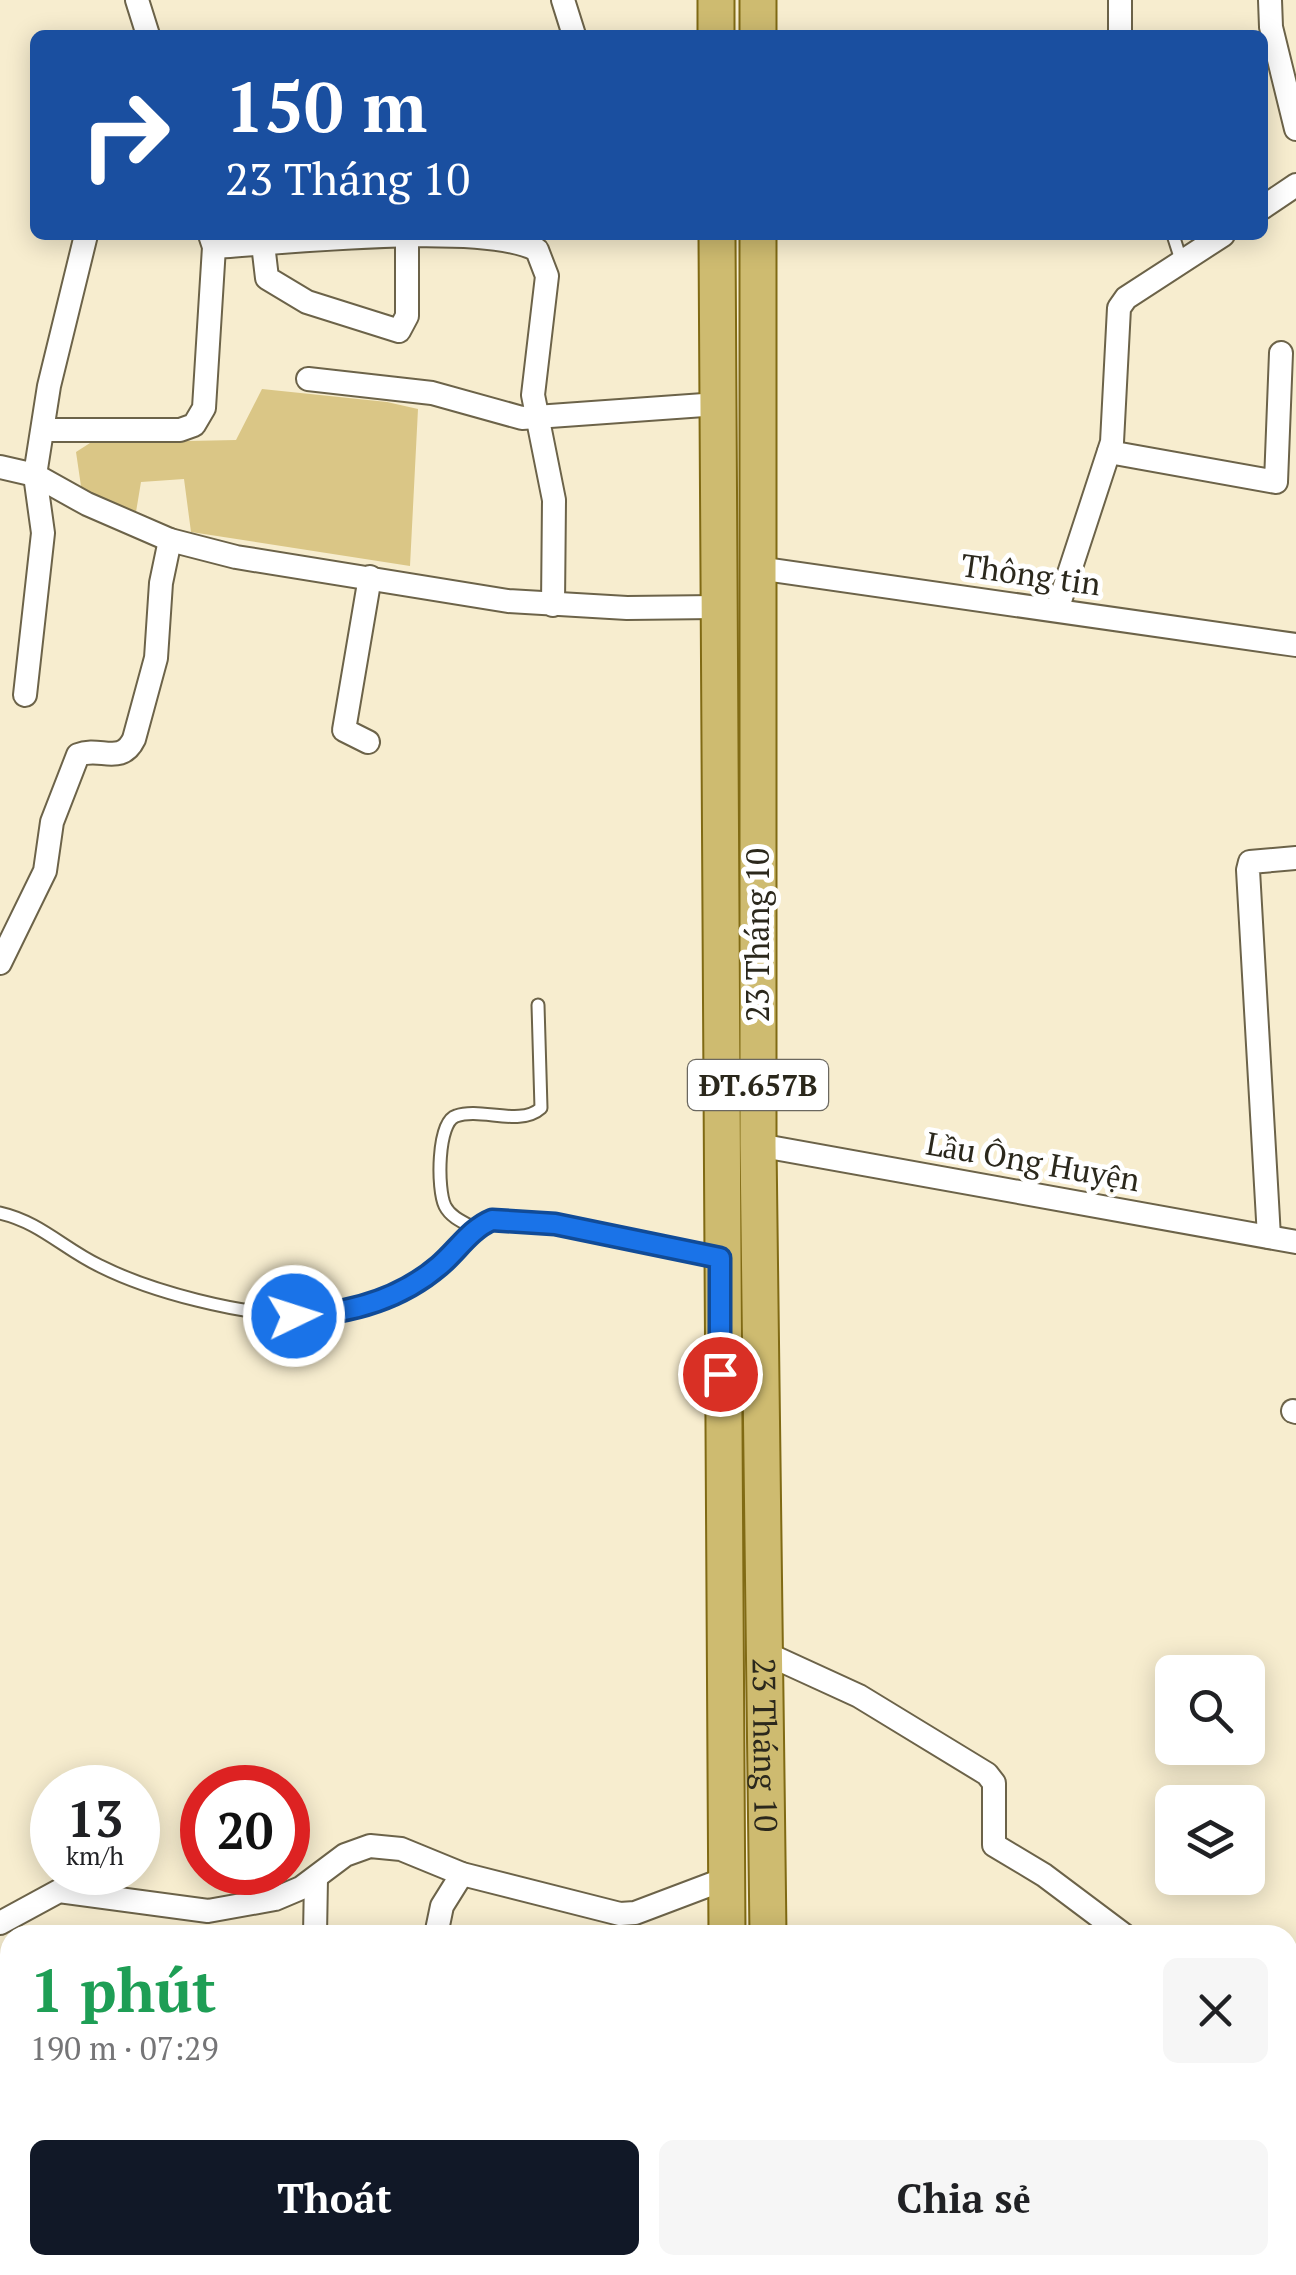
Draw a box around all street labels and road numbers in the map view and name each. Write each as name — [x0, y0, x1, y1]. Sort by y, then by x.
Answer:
street label: Thông tin — [959, 543, 1103, 605]
street label: 23 Tháng 10 — [736, 848, 778, 1022]
road number: ĐT.657B — [688, 1060, 828, 1110]
street label: Lầu Ông Huyện — [923, 1122, 1143, 1200]
street label: 23 Tháng 10 — [743, 1657, 788, 1832]

